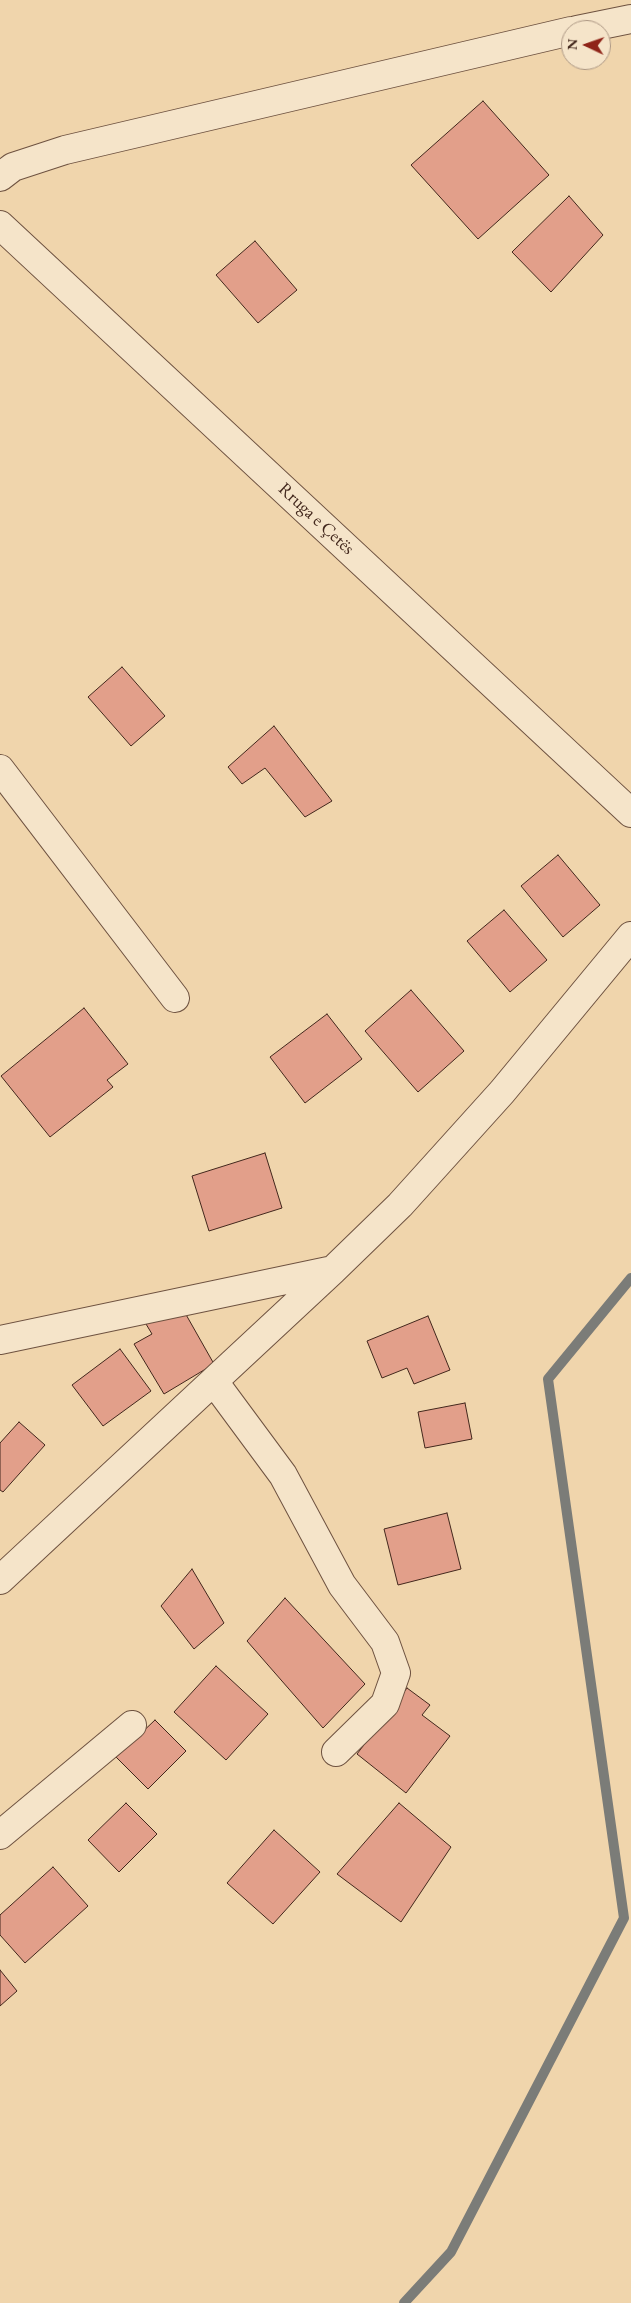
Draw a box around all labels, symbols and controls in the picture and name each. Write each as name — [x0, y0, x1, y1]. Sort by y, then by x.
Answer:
north arrow — [561, 20, 611, 70]
text: N — [563, 38, 581, 50]
street label: Rruga e Çetës — [274, 478, 358, 560]

